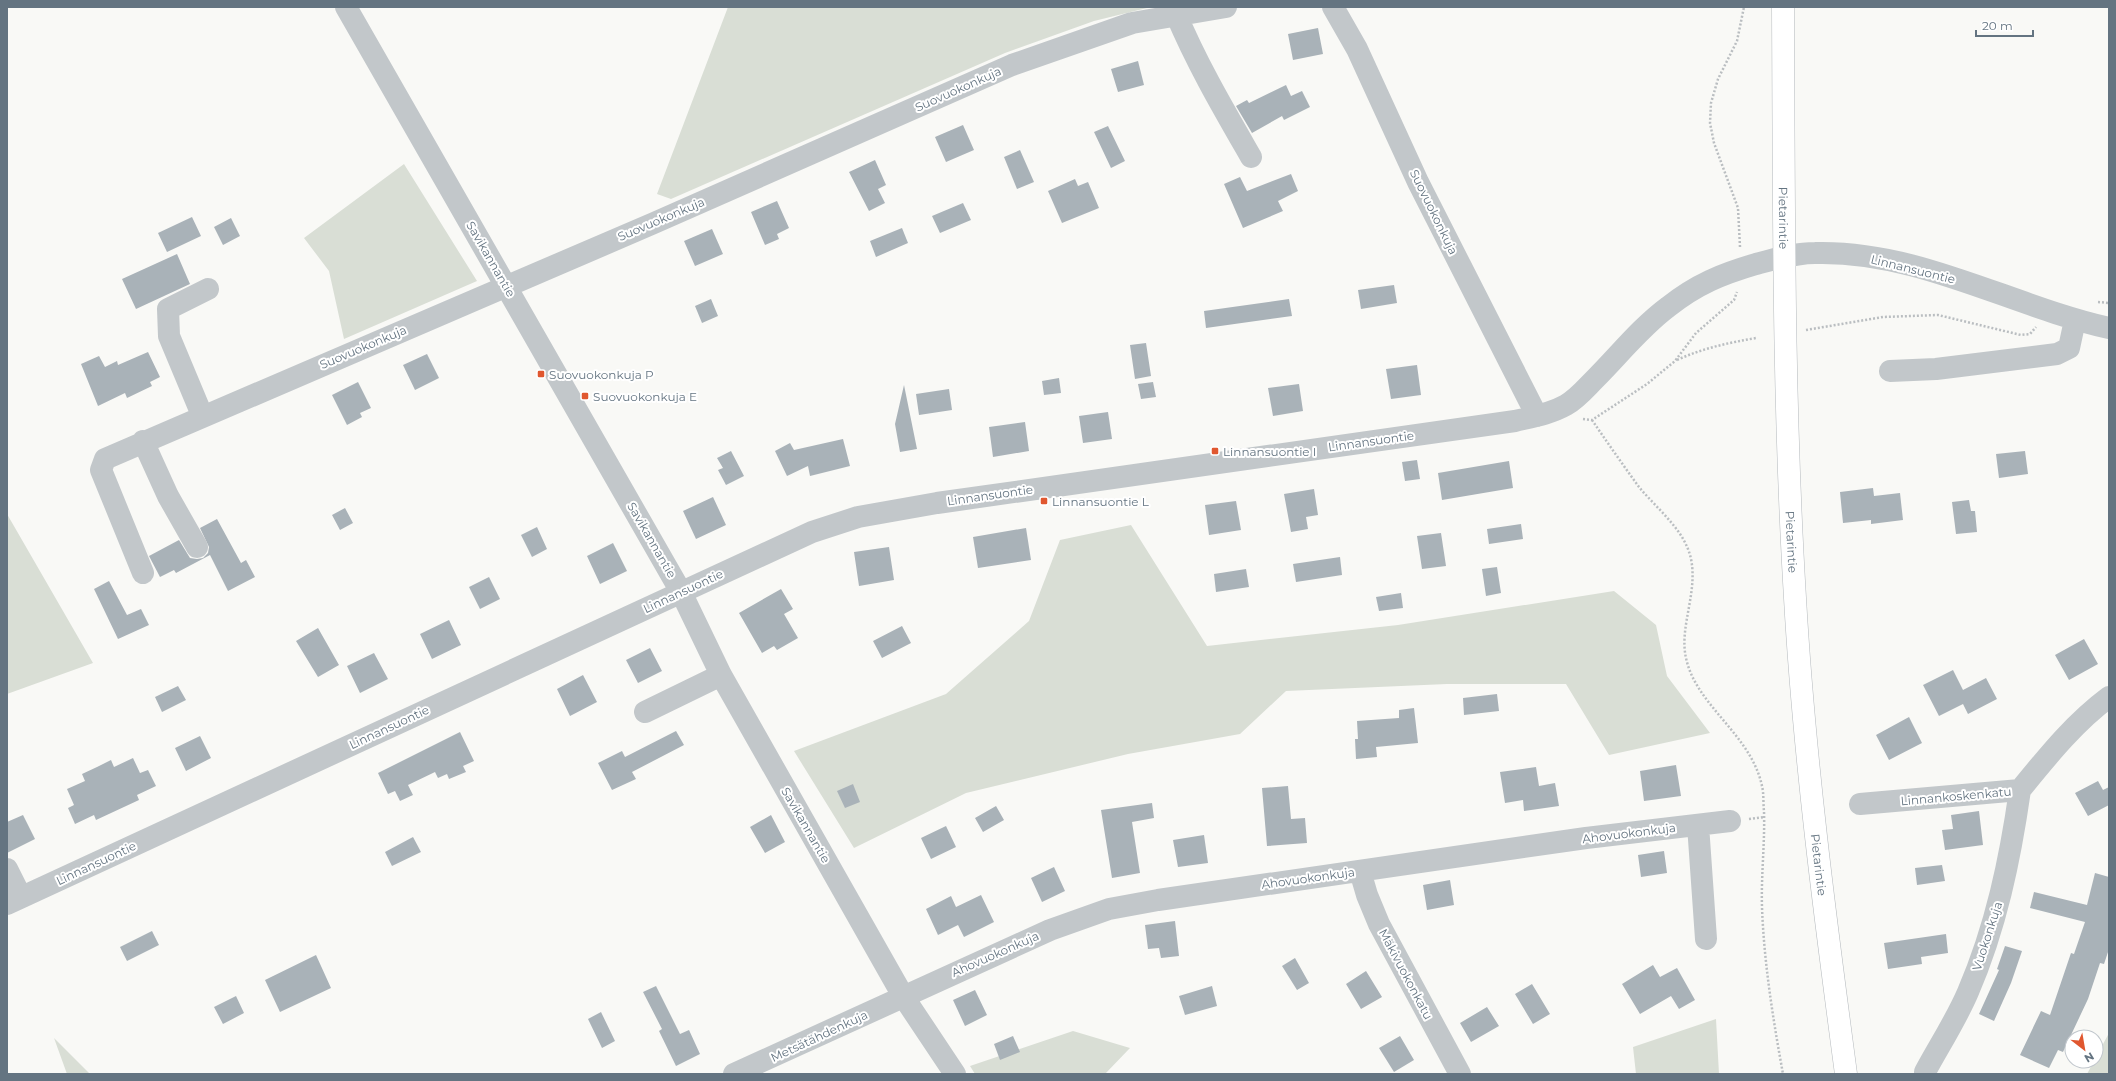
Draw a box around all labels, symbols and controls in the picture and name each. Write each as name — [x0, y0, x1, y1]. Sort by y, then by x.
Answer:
scale bar — [1976, 12, 2033, 38]
text: 20 m — [1982, 18, 2013, 33]
street label: Suovuokonkuja — [912, 63, 1004, 115]
street label: Suovuokonkuja — [1407, 167, 1461, 257]
street label: Pietarintie — [1776, 187, 1792, 249]
street label: Suovuokonkuja — [615, 194, 707, 244]
street label: Savikannantie — [463, 218, 519, 300]
street label: Linnansuontie — [1869, 251, 1957, 287]
street label: Suovuokonkuja — [317, 322, 409, 372]
place label: Suovuokonkuja P — [549, 367, 654, 382]
marker: Suovuokonkuja P — [536, 369, 546, 379]
place label: Suovuokonkuja E — [593, 389, 697, 404]
marker: Suovuokonkuja E — [580, 391, 590, 401]
street label: Linnansuontie — [1327, 428, 1415, 454]
place label: Linnansuontie I — [1223, 444, 1316, 459]
marker: Linnansuontie I — [1210, 446, 1220, 456]
street label: Linnansuontie — [946, 482, 1034, 508]
place label: Linnansuontie L — [1052, 494, 1149, 509]
marker: Linnansuontie L — [1039, 496, 1049, 506]
street label: Savikannantie — [624, 499, 680, 581]
street label: Pietarintie — [1783, 510, 1801, 573]
street label: Linnansuontie — [641, 566, 725, 616]
street label: Linnansuontie — [347, 702, 431, 752]
street label: Savikannantie — [778, 784, 834, 866]
street label: Linnankoskenkatu — [1900, 784, 2012, 808]
street label: Ahovuokonkuja — [1581, 820, 1677, 846]
street label: Pietarintie — [1808, 833, 1830, 897]
street label: Linnansuontie — [54, 838, 138, 888]
street label: Ahovuokonkuja — [1260, 864, 1356, 892]
street label: Vuokonkuja — [1969, 900, 2005, 972]
street label: Mäkivuokonkatu — [1376, 926, 1436, 1022]
street label: Ahovuokonkuja — [949, 928, 1041, 980]
street label: Metsätähdenkuja — [768, 1007, 870, 1065]
north arrow — [2064, 1029, 2104, 1069]
text: N — [2082, 1049, 2097, 1066]

